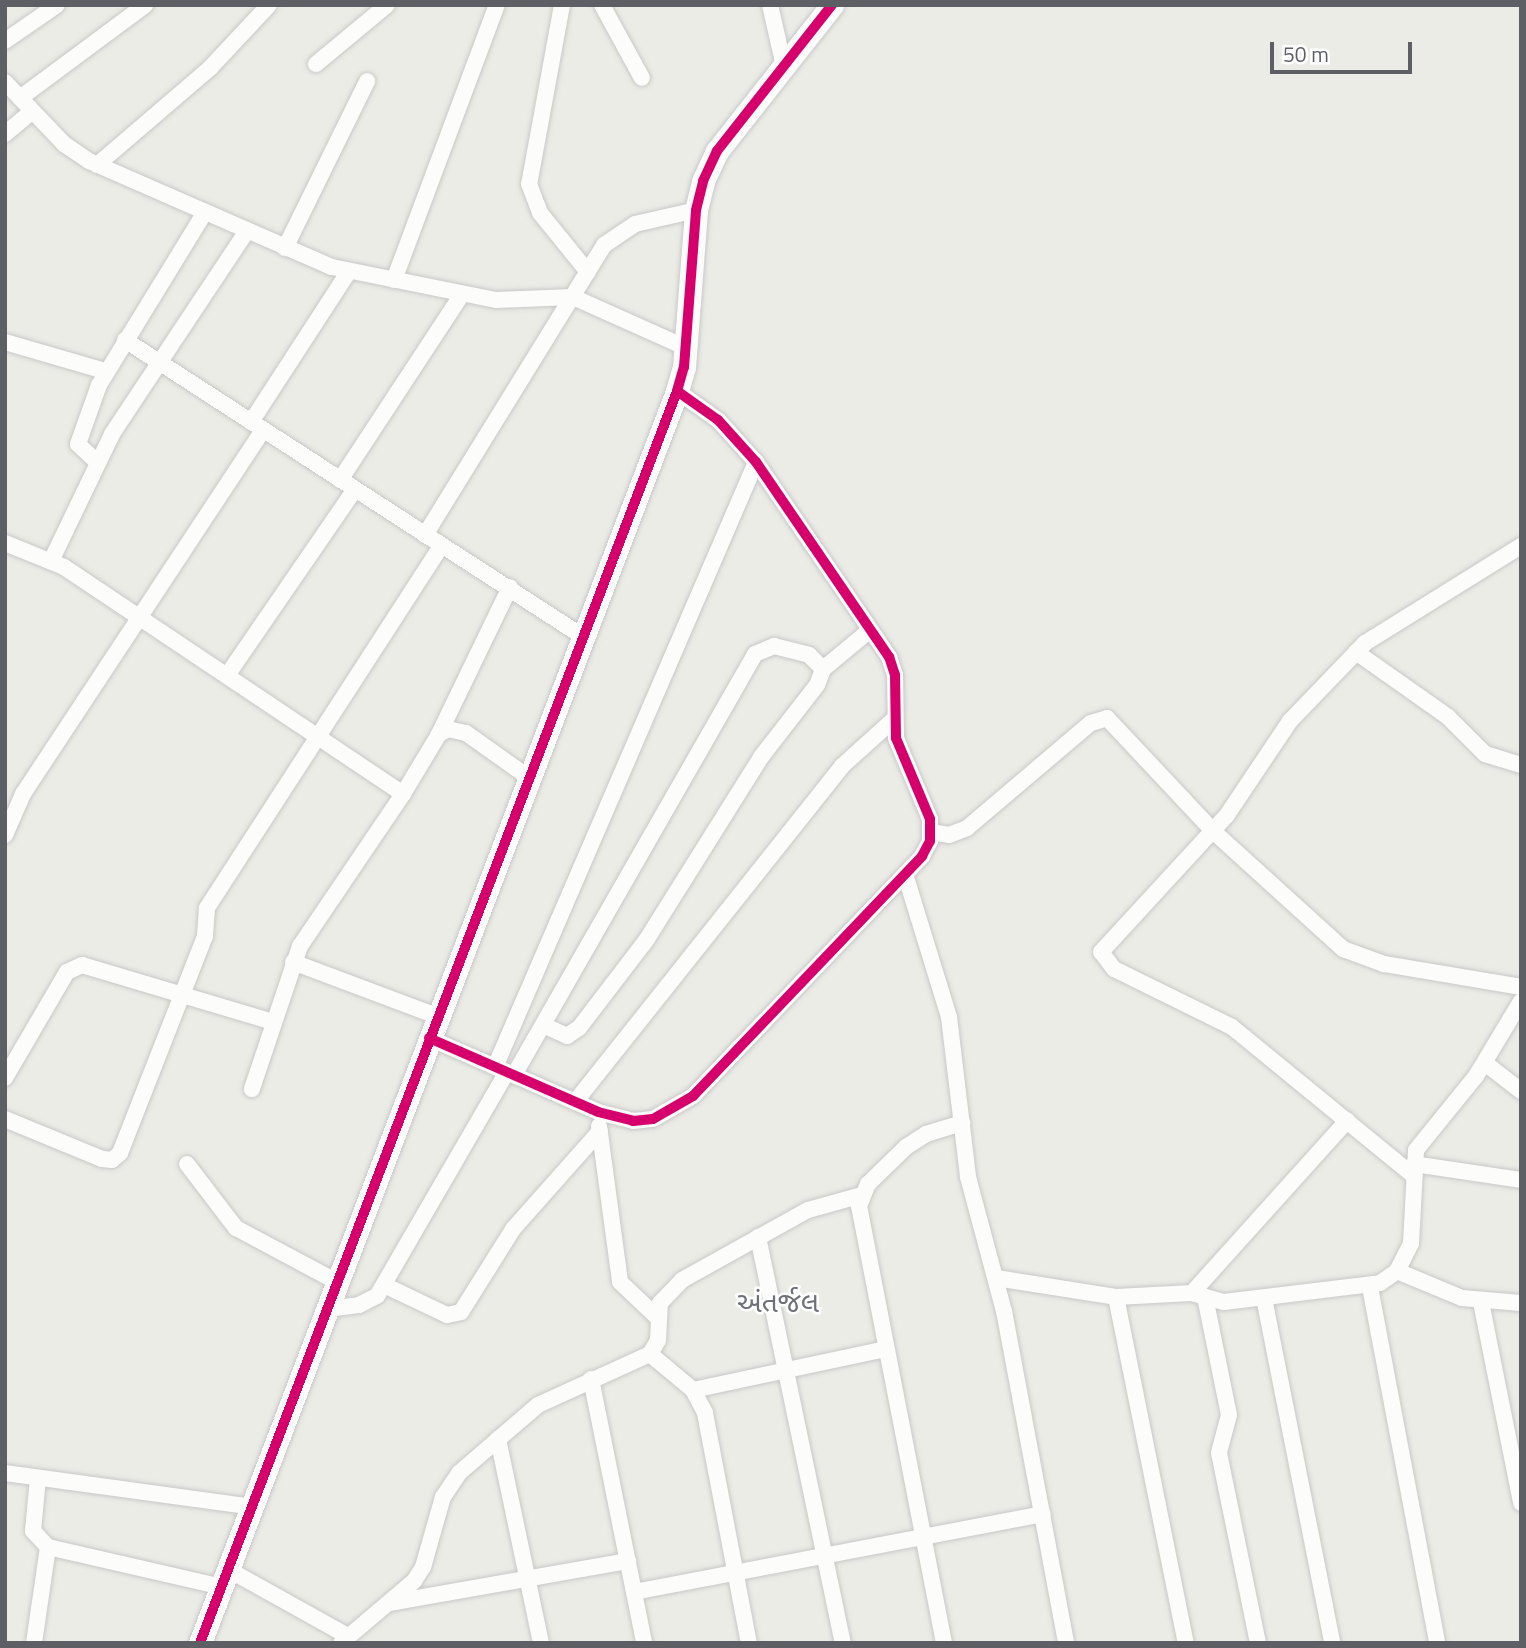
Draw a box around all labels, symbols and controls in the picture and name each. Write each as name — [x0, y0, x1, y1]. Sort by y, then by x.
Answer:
scale bar — [1274, 28, 1416, 72]
text: 50 m — [1283, 38, 1329, 70]
district label: અંતર્જલ — [737, 1285, 819, 1319]

